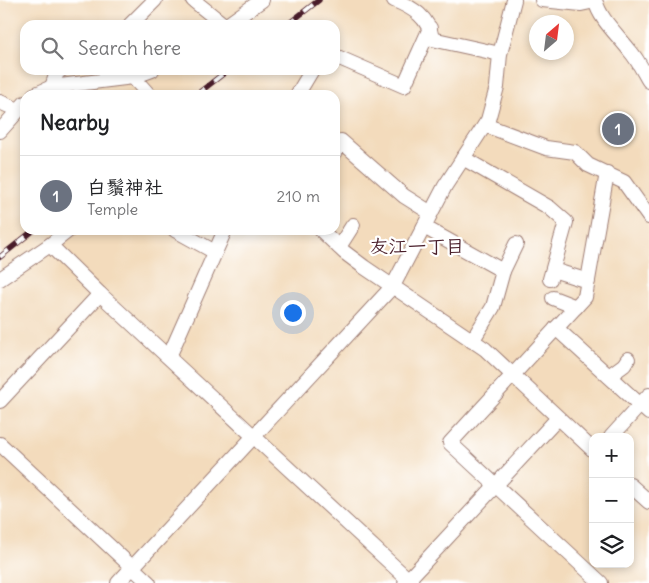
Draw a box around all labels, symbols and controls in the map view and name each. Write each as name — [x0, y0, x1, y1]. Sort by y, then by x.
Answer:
north arrow — [529, 15, 574, 60]
search box — [20, 20, 340, 75]
icon: search — [38, 34, 66, 62]
text: Search here — [78, 36, 181, 60]
text: Nearby — [40, 109, 110, 136]
pin: 1 — [602, 110, 634, 148]
text: 白鬚神社 — [87, 175, 163, 199]
text: 1 — [53, 186, 59, 206]
text: 210 m — [277, 186, 320, 206]
text: Temple — [87, 199, 138, 219]
district label: 友江一丁目 — [369, 234, 465, 258]
your location — [280, 300, 306, 326]
map controls — [589, 433, 634, 568]
button: + — [589, 433, 634, 478]
button: − — [589, 478, 634, 523]
button: layers — [589, 523, 634, 568]

